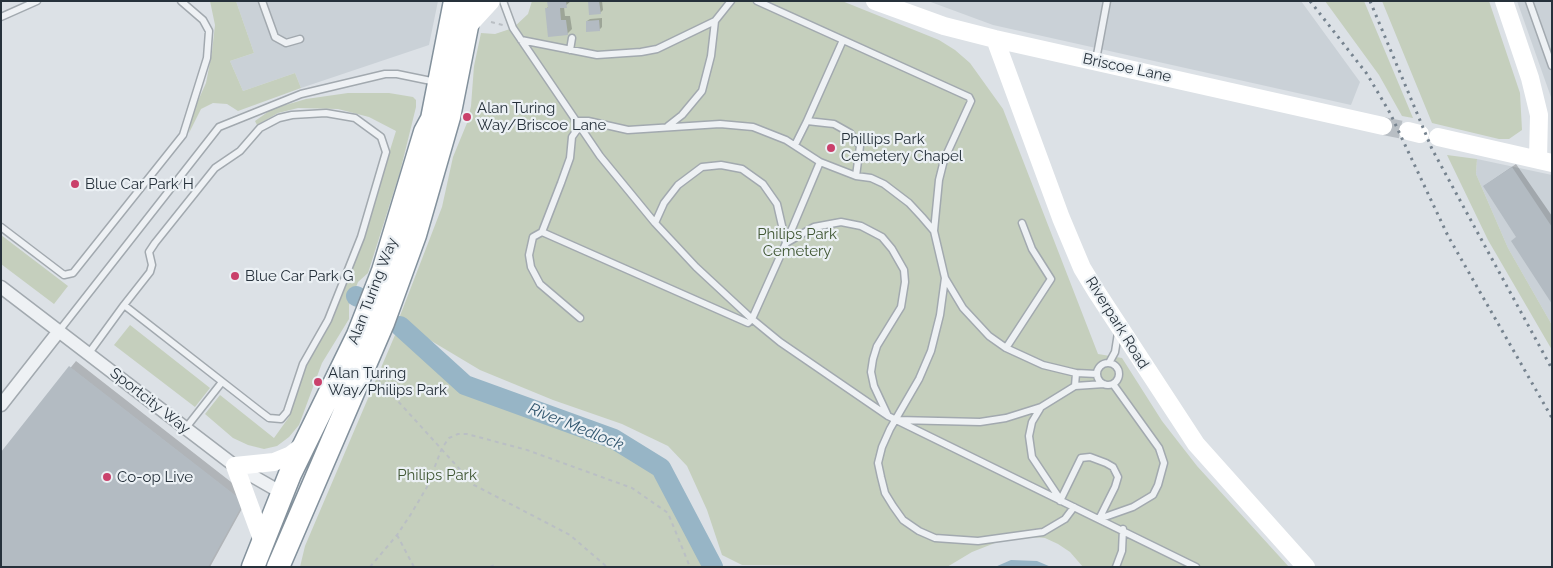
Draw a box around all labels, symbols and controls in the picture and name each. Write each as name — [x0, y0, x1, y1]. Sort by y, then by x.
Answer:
street label: Briscoe Lane — [1081, 50, 1173, 86]
place label: Alan Turing Way/Briscoe Lane — [477, 99, 606, 134]
marker: Alan Turing Way/Briscoe Lane — [461, 111, 473, 123]
place label: Phillips Park Cemetery Chapel — [841, 130, 963, 165]
marker: Phillips Park Cemetery Chapel — [825, 142, 837, 154]
place label: Blue Car Park H — [85, 175, 194, 193]
marker: Blue Car Park H — [69, 178, 81, 190]
park label: Philips Park Cemetery — [757, 225, 837, 260]
street label: Alan Turing Way — [344, 235, 402, 347]
place label: Blue Car Park G — [245, 267, 353, 285]
marker: Blue Car Park G — [229, 270, 241, 282]
street label: Riverpark Road — [1081, 274, 1153, 372]
street label: Sportcity Way — [106, 364, 194, 438]
place label: Alan Turing Way/Philips Park — [328, 364, 447, 399]
marker: Alan Turing Way/Philips Park — [312, 376, 324, 388]
water label: River Medlock — [526, 399, 626, 455]
park label: Philips Park — [397, 466, 477, 484]
place label: Co-op Live — [117, 468, 193, 486]
marker: Co-op Live — [101, 471, 113, 483]

